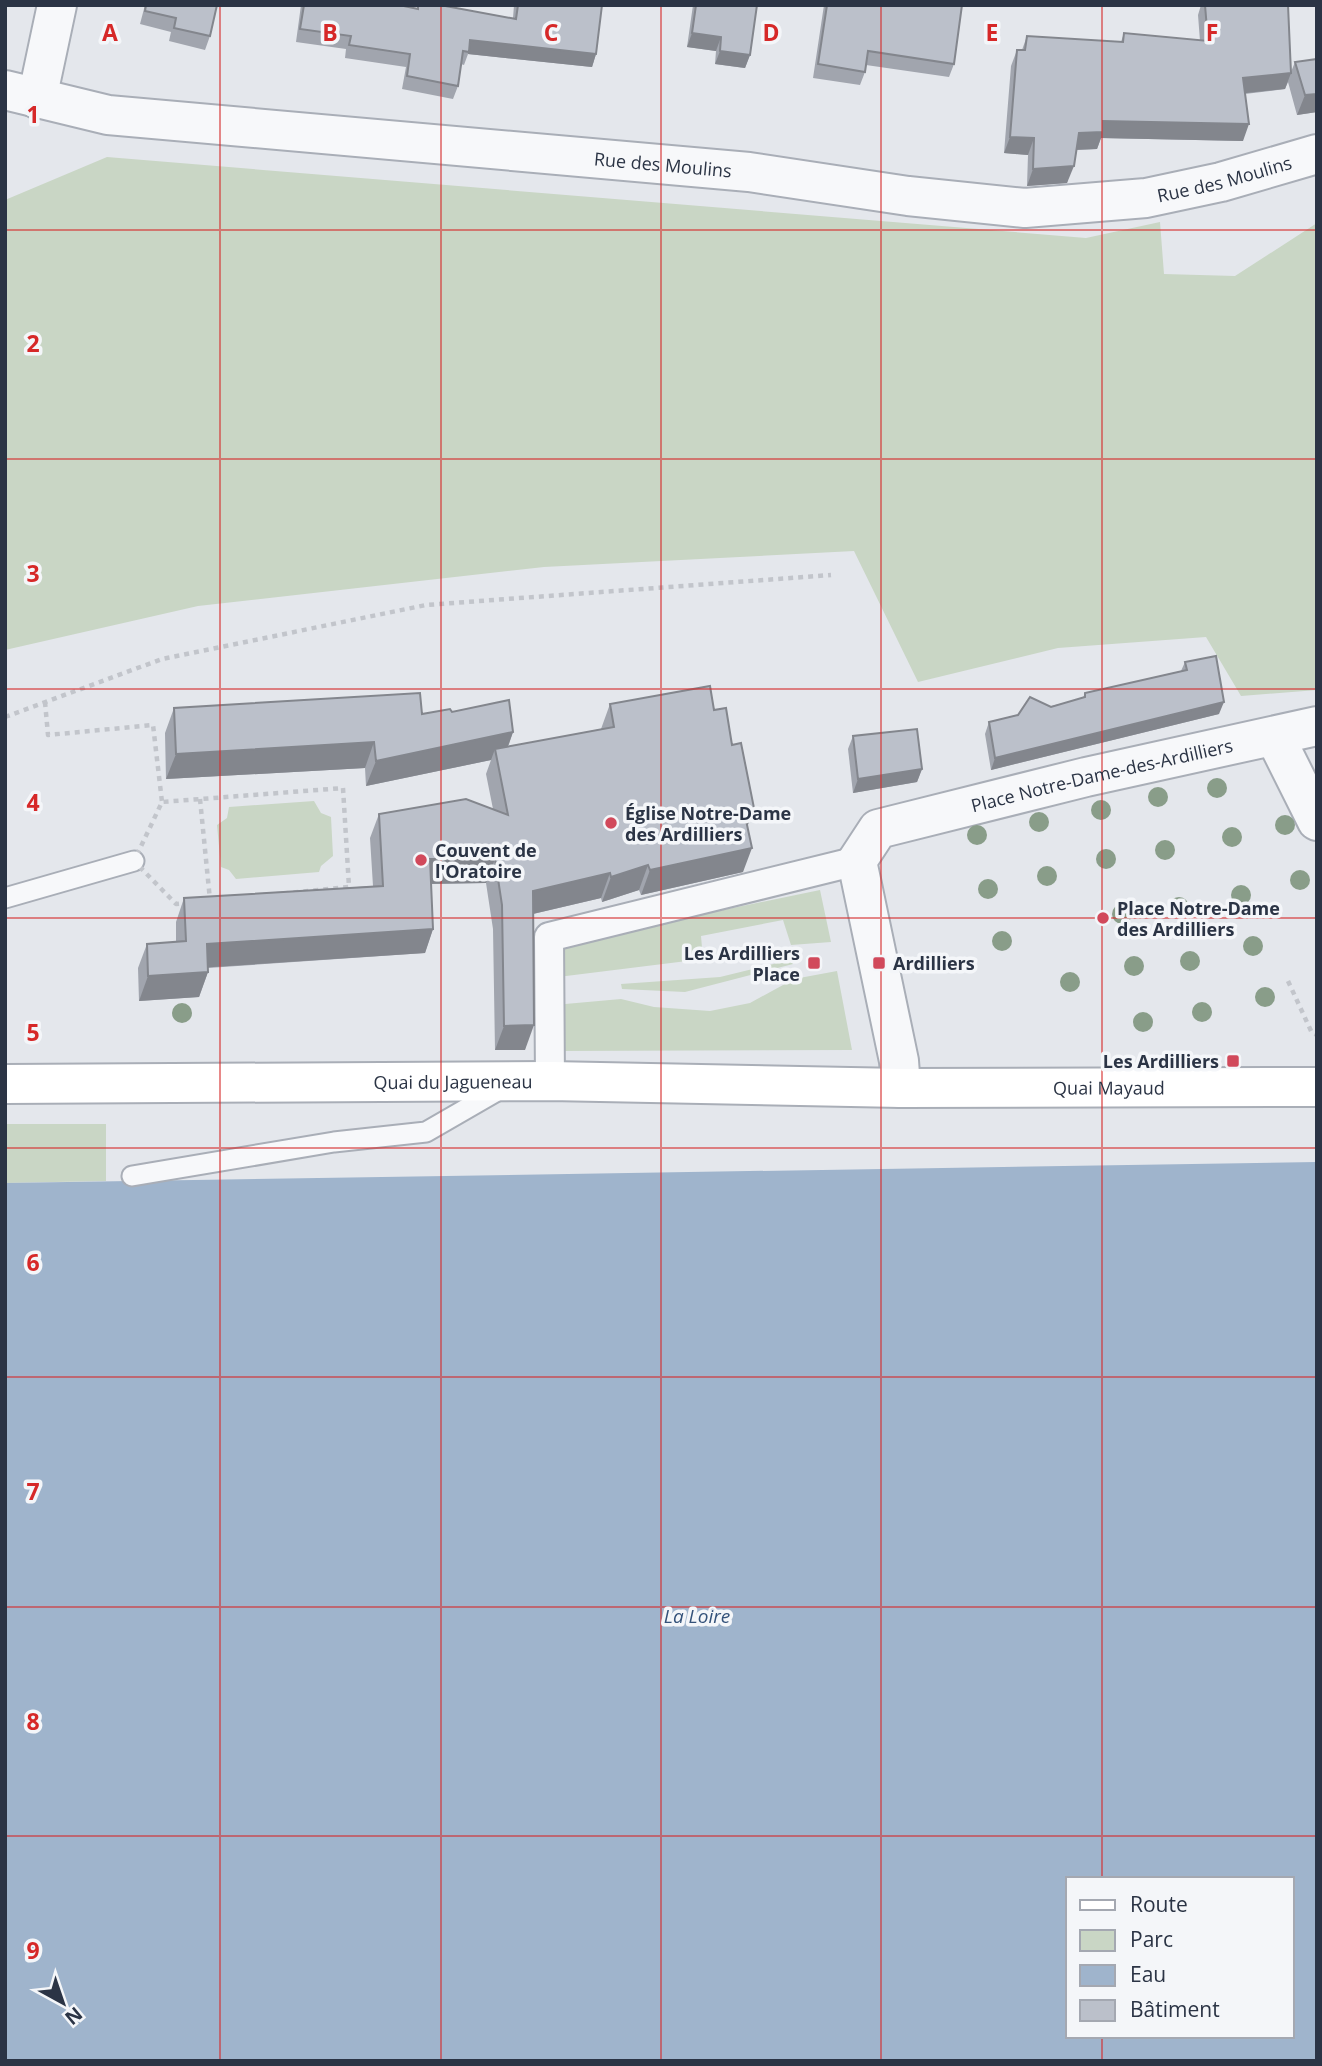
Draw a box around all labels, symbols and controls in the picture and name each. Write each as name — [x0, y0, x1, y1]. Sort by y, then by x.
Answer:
text: A — [102, 16, 118, 48]
text: B — [322, 16, 338, 48]
text: C — [544, 16, 558, 48]
text: D — [762, 16, 780, 48]
text: E — [986, 16, 998, 48]
text: F — [1206, 16, 1218, 48]
text: 1 — [26, 98, 40, 130]
street label: Rue des Moulins — [593, 146, 733, 182]
street label: Rue des Moulins — [1155, 150, 1294, 207]
text: 2 — [26, 327, 40, 359]
text: 3 — [26, 557, 40, 589]
street label: Place Notre-Dame-des-Ardilliers — [968, 733, 1235, 817]
text: 4 — [26, 786, 40, 818]
place label: Église Notre-Dame des Ardilliers — [625, 801, 791, 846]
marker: Église Notre-Dame des Ardilliers — [603, 815, 619, 831]
place label: Couvent de l'Oratoire — [435, 838, 537, 883]
marker: Couvent de l'Oratoire — [413, 852, 429, 868]
place label: Place Notre-Dame des Ardilliers — [1117, 896, 1280, 941]
marker: Place Notre-Dame des Ardilliers — [1095, 910, 1111, 926]
place label: Les Ardilliers Place — [684, 941, 800, 986]
place label: Ardilliers — [893, 951, 975, 975]
marker: Les Ardilliers Place — [806, 955, 822, 971]
marker: Ardilliers — [871, 955, 887, 971]
text: 5 — [26, 1016, 40, 1048]
place label: Les Ardilliers — [1103, 1049, 1219, 1073]
marker: Les Ardilliers — [1225, 1053, 1241, 1069]
street label: Quai du Jagueneau — [373, 1069, 533, 1094]
street label: Quai Mayaud — [1053, 1075, 1165, 1100]
text: 6 — [26, 1246, 40, 1278]
text: 7 — [26, 1475, 40, 1507]
water label: La Loire — [664, 1603, 730, 1629]
text: 8 — [26, 1705, 40, 1737]
legend — [1066, 1877, 1294, 2038]
text: Route — [1130, 1890, 1188, 1918]
text: Parc — [1130, 1925, 1173, 1953]
text: 9 — [26, 1934, 40, 1966]
text: Eau — [1130, 1960, 1166, 1988]
north arrow — [28, 1968, 98, 2038]
text: Bâtiment — [1130, 1995, 1220, 2023]
text: N — [60, 2001, 88, 2031]

